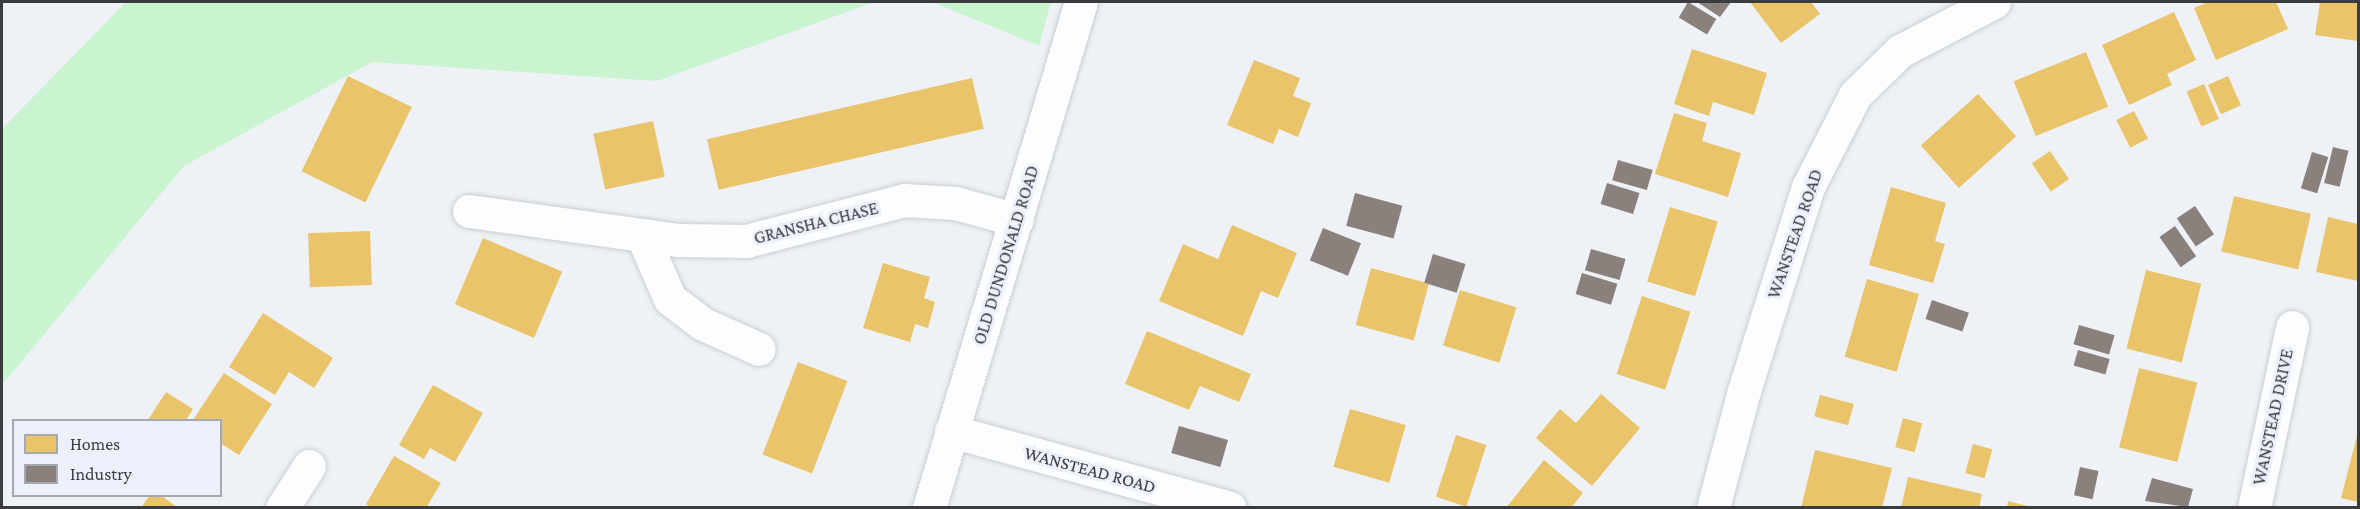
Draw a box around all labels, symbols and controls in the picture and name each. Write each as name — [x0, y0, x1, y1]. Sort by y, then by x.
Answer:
street label: OLD DUNDONALD ROAD — [968, 163, 1044, 347]
street label: WANSTEAD ROAD — [1763, 166, 1827, 302]
street label: GRANSHA CHASE — [752, 197, 880, 249]
street label: WANSTEAD DRIVE — [2248, 347, 2298, 487]
legend — [12, 419, 222, 497]
text: Homes — [70, 434, 120, 454]
street label: WANSTEAD ROAD — [1022, 442, 1158, 498]
text: Industry — [70, 464, 132, 484]

